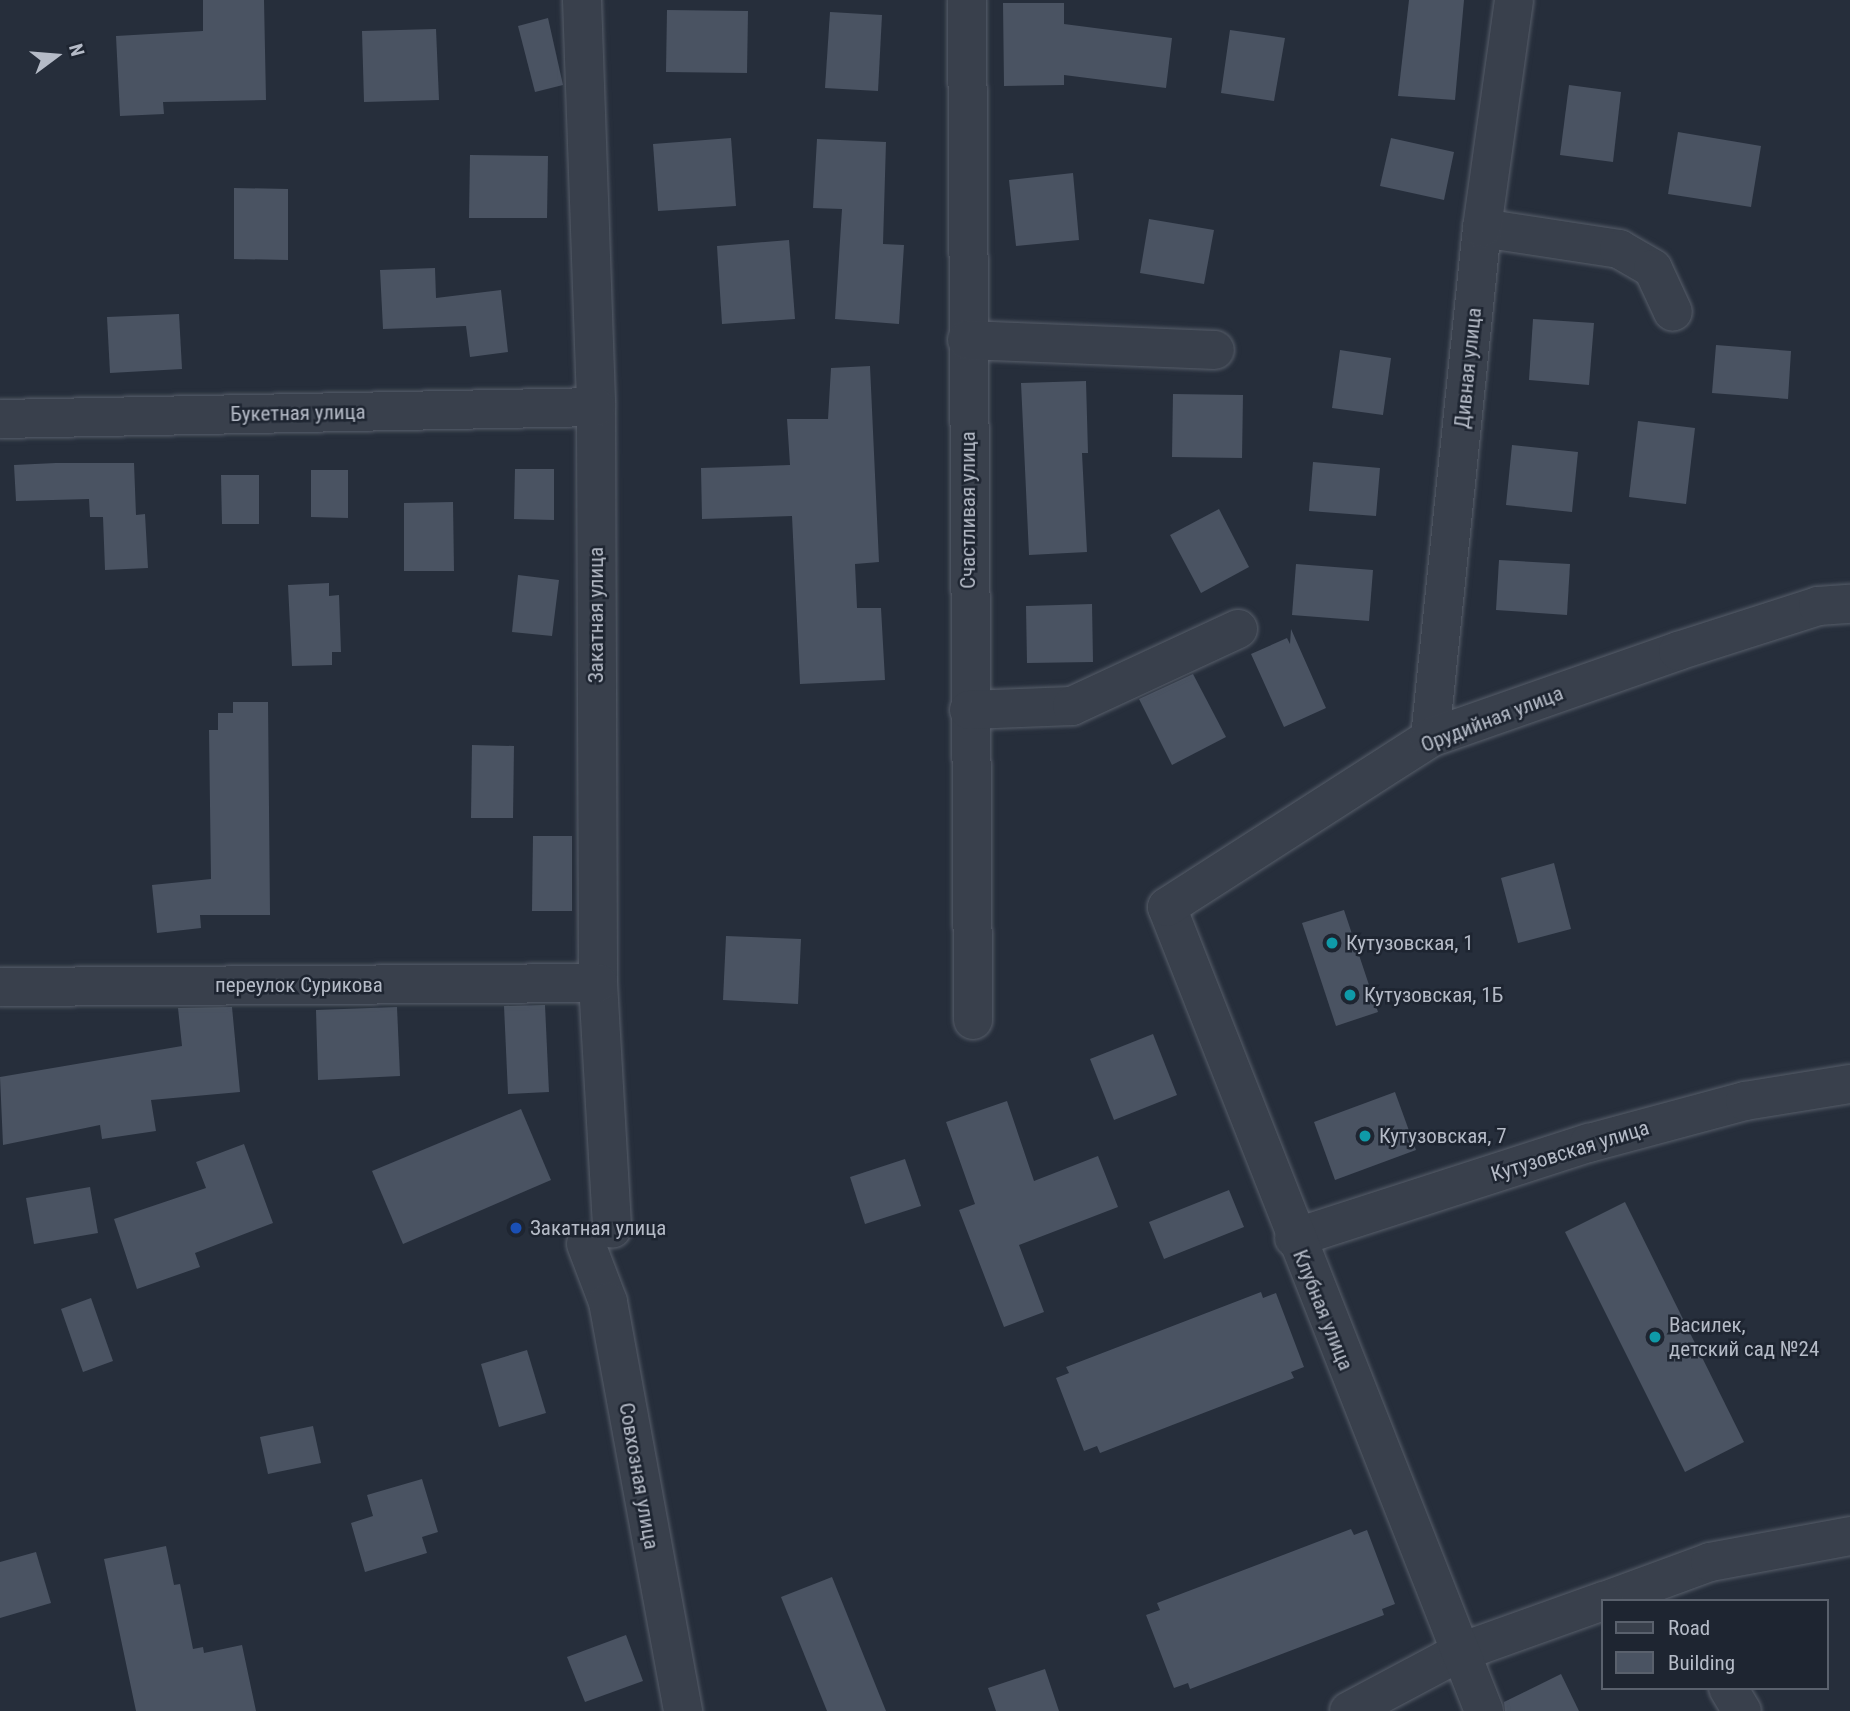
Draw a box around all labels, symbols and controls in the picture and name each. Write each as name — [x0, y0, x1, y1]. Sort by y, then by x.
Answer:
north arrow — [21, 21, 91, 91]
text: N — [64, 41, 89, 59]
street label: Дивная улица — [1449, 306, 1487, 430]
street label: Букетная улица — [230, 399, 366, 427]
street label: Счастливая улица — [955, 431, 981, 589]
street label: Закатная улица — [583, 547, 609, 683]
street label: Орудийная улица — [1417, 680, 1567, 758]
place label: Кутузовская, 1 — [1346, 930, 1474, 956]
marker: Кутузовская, 1 — [1324, 935, 1340, 951]
street label: переулок Сурикова — [215, 972, 383, 998]
place label: Кутузовская, 1Б — [1364, 982, 1503, 1008]
marker: Кутузовская, 1Б — [1342, 987, 1358, 1003]
street label: Кутузовская улица — [1488, 1115, 1652, 1187]
place label: Кутузовская, 7 — [1379, 1123, 1507, 1149]
marker: Кутузовская, 7 — [1357, 1128, 1373, 1144]
place label: Закатная улица — [530, 1215, 666, 1241]
marker: Закатная улица — [508, 1220, 524, 1236]
street label: Клубная улица — [1287, 1246, 1359, 1374]
place label: Василек, детский сад №24 — [1669, 1312, 1819, 1362]
marker: Василек, детский сад №24 — [1647, 1329, 1663, 1345]
street label: Совхозная улица — [614, 1401, 664, 1551]
legend — [1602, 1599, 1829, 1690]
text: Road — [1668, 1616, 1710, 1640]
text: Building — [1668, 1651, 1735, 1675]

